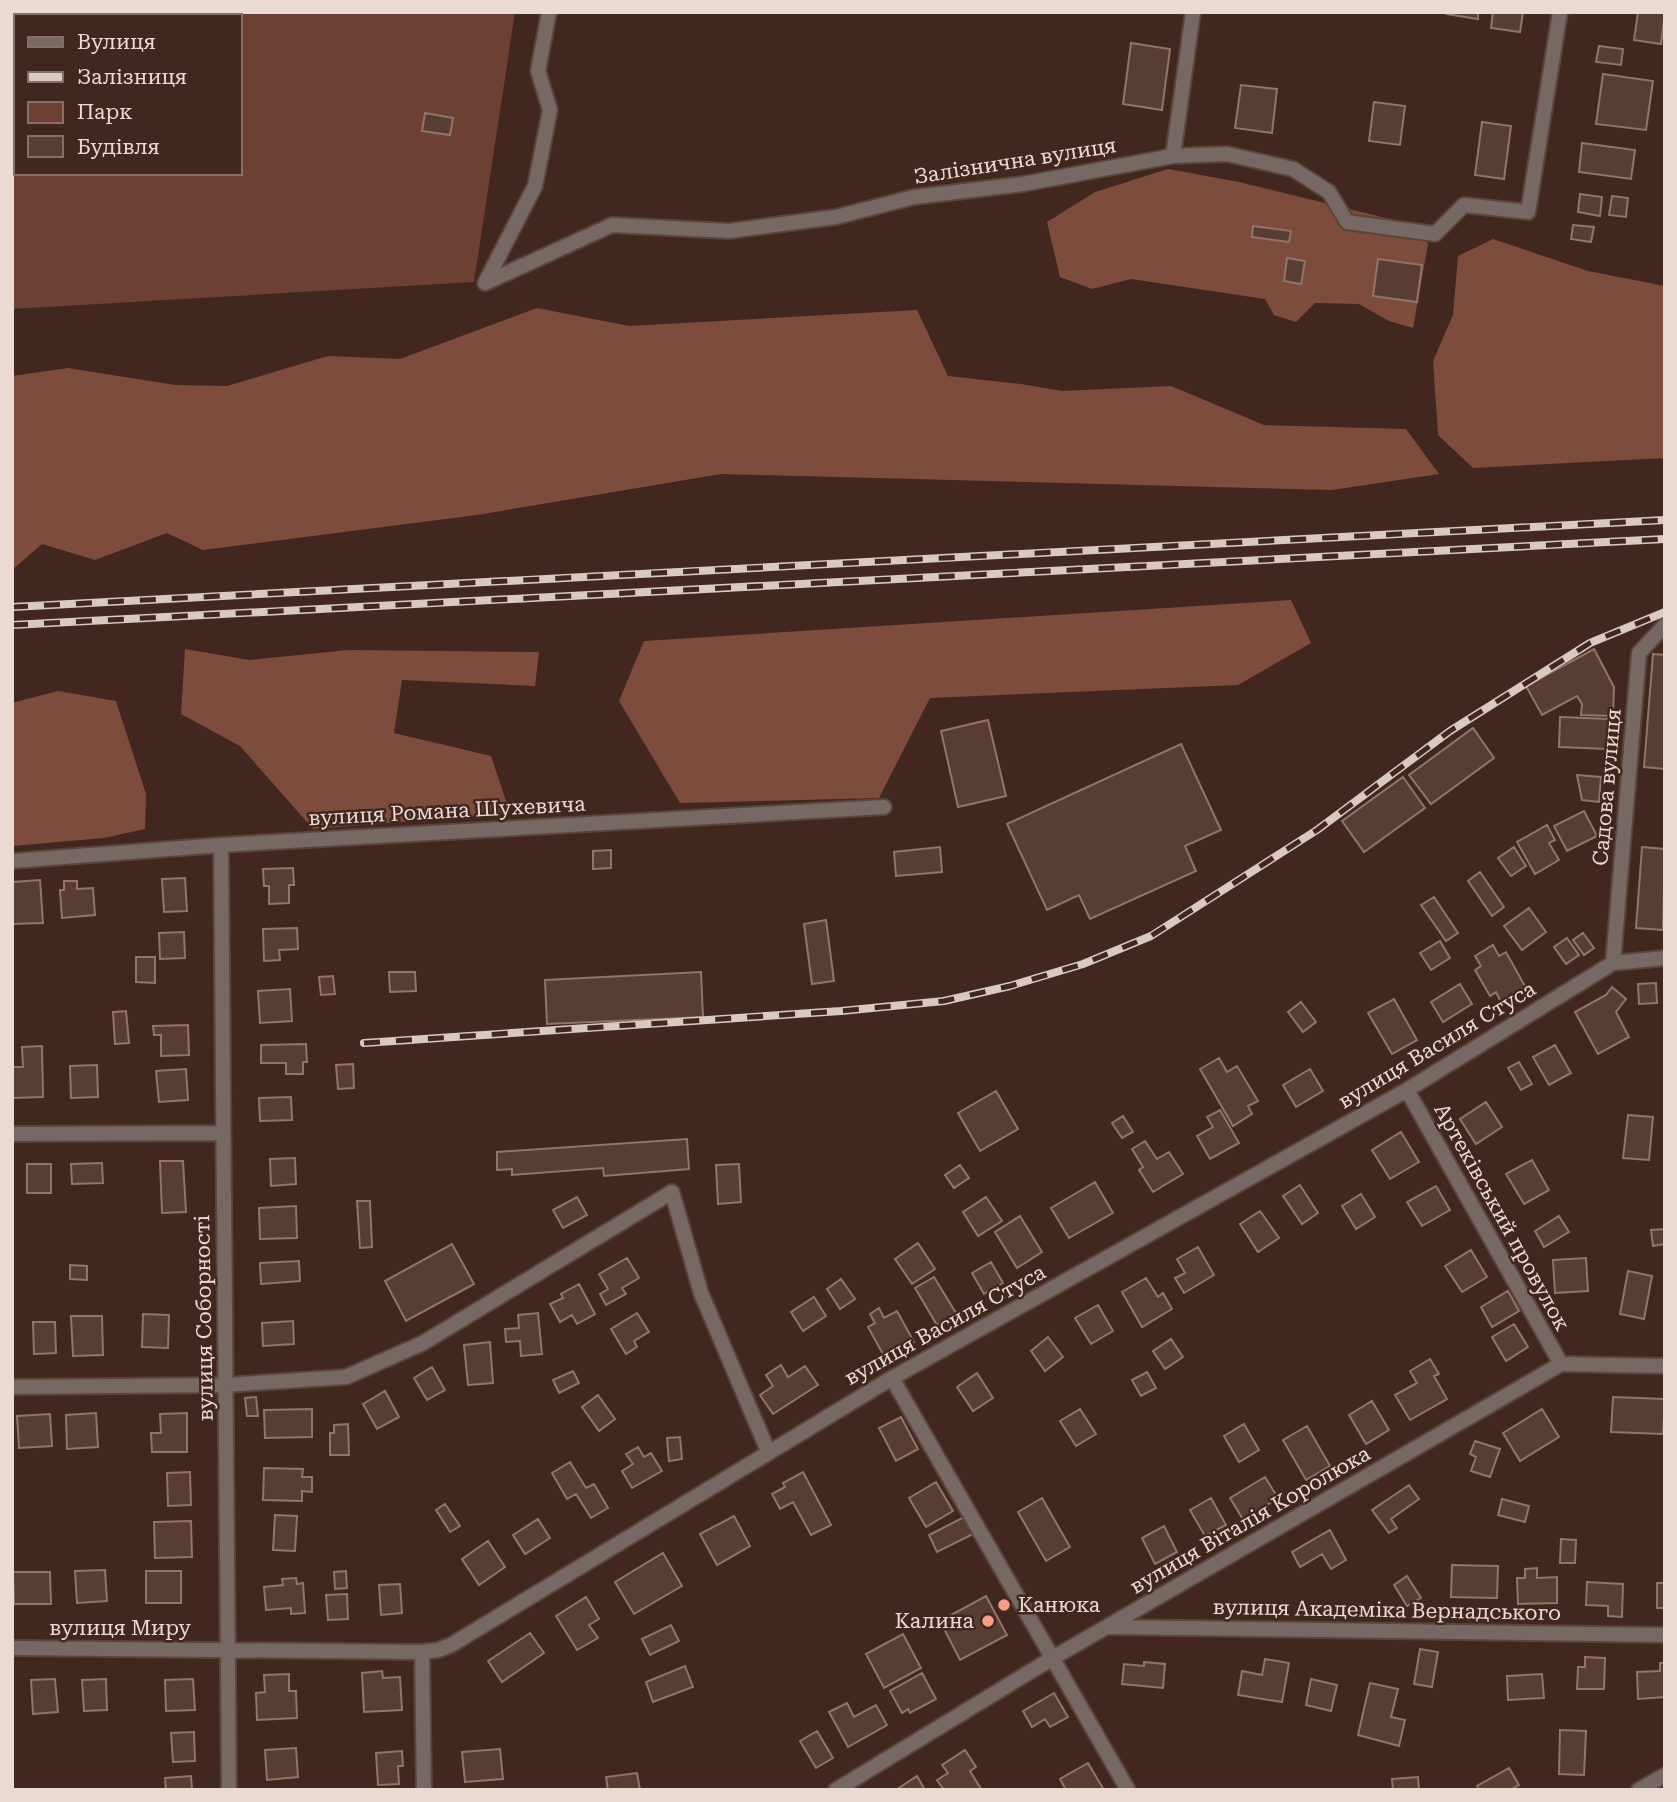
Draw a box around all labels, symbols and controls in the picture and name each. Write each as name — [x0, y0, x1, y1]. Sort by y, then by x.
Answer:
legend — [14, 14, 242, 175]
text: Вулиця — [77, 30, 156, 54]
text: Залізниця — [77, 65, 187, 89]
text: Парк — [77, 100, 133, 124]
street label: Залізнична вулиця — [912, 133, 1118, 189]
text: Будівля — [77, 135, 160, 159]
street label: Садова вулиця — [1588, 707, 1626, 867]
street label: вулиця Романа Шухевича — [308, 792, 587, 830]
street label: вулиця Василя Стуса — [1334, 976, 1540, 1113]
street label: Артеківський провулок — [1429, 1099, 1575, 1335]
street label: вулиця Соборності — [190, 1214, 218, 1421]
street label: вулиця Василя Стуса — [840, 1259, 1050, 1390]
street label: вулиця Віталія Королюка — [1126, 1441, 1375, 1599]
place label: Канюка — [1018, 1593, 1101, 1617]
street label: вулиця Академіка Вернадського — [1213, 1595, 1561, 1625]
marker: Канюка — [996, 1597, 1012, 1613]
place label: Калина — [895, 1609, 975, 1633]
marker: Калина — [980, 1613, 996, 1629]
street label: вулиця Миру — [49, 1616, 191, 1640]

